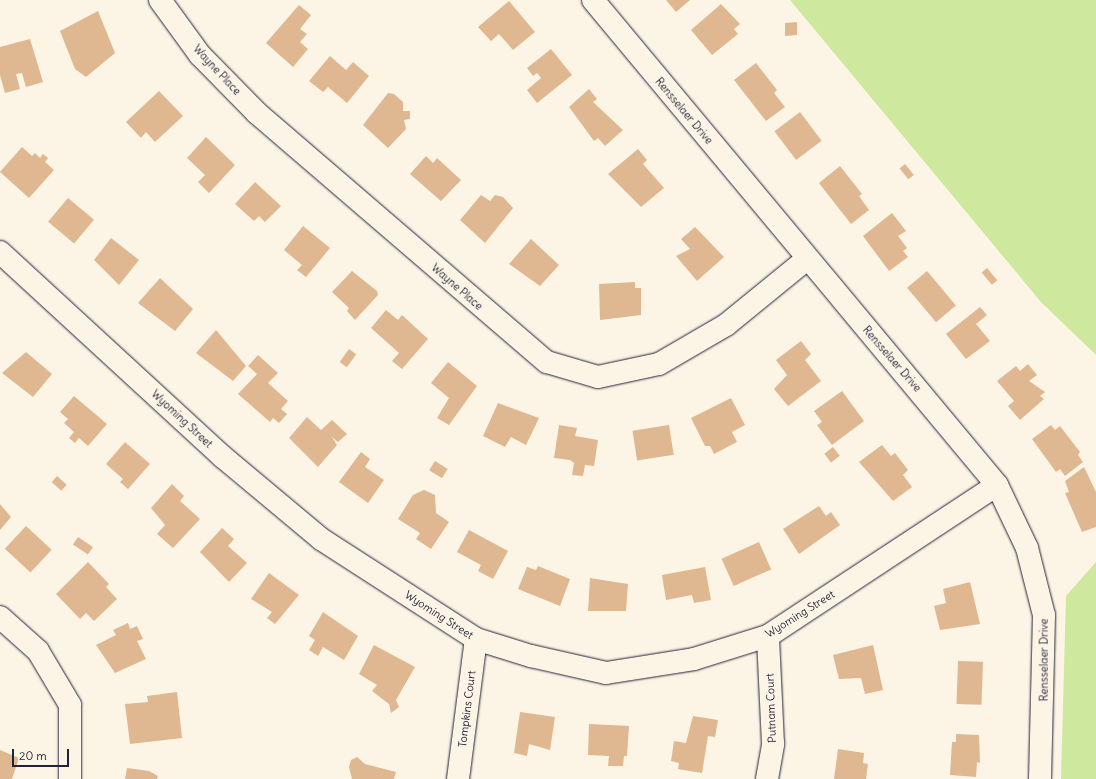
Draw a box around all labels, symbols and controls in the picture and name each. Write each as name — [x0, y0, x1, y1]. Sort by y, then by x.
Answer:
street label: Wayne Place — [190, 42, 244, 98]
street label: Rensselaer Drive — [652, 75, 716, 147]
street label: Wayne Place — [429, 261, 485, 313]
street label: Rensselaer Drive — [860, 323, 924, 395]
street label: Wyoming Street — [149, 387, 215, 451]
street label: Wyoming Street — [402, 588, 476, 642]
street label: Wyoming Street — [763, 588, 837, 640]
street label: Rensselaer Drive — [1037, 619, 1051, 701]
street label: Tompkins Court — [456, 670, 478, 748]
street label: Putnam Court — [763, 673, 779, 743]
scale bar — [14, 741, 71, 767]
text: 20 m — [19, 748, 47, 763]

